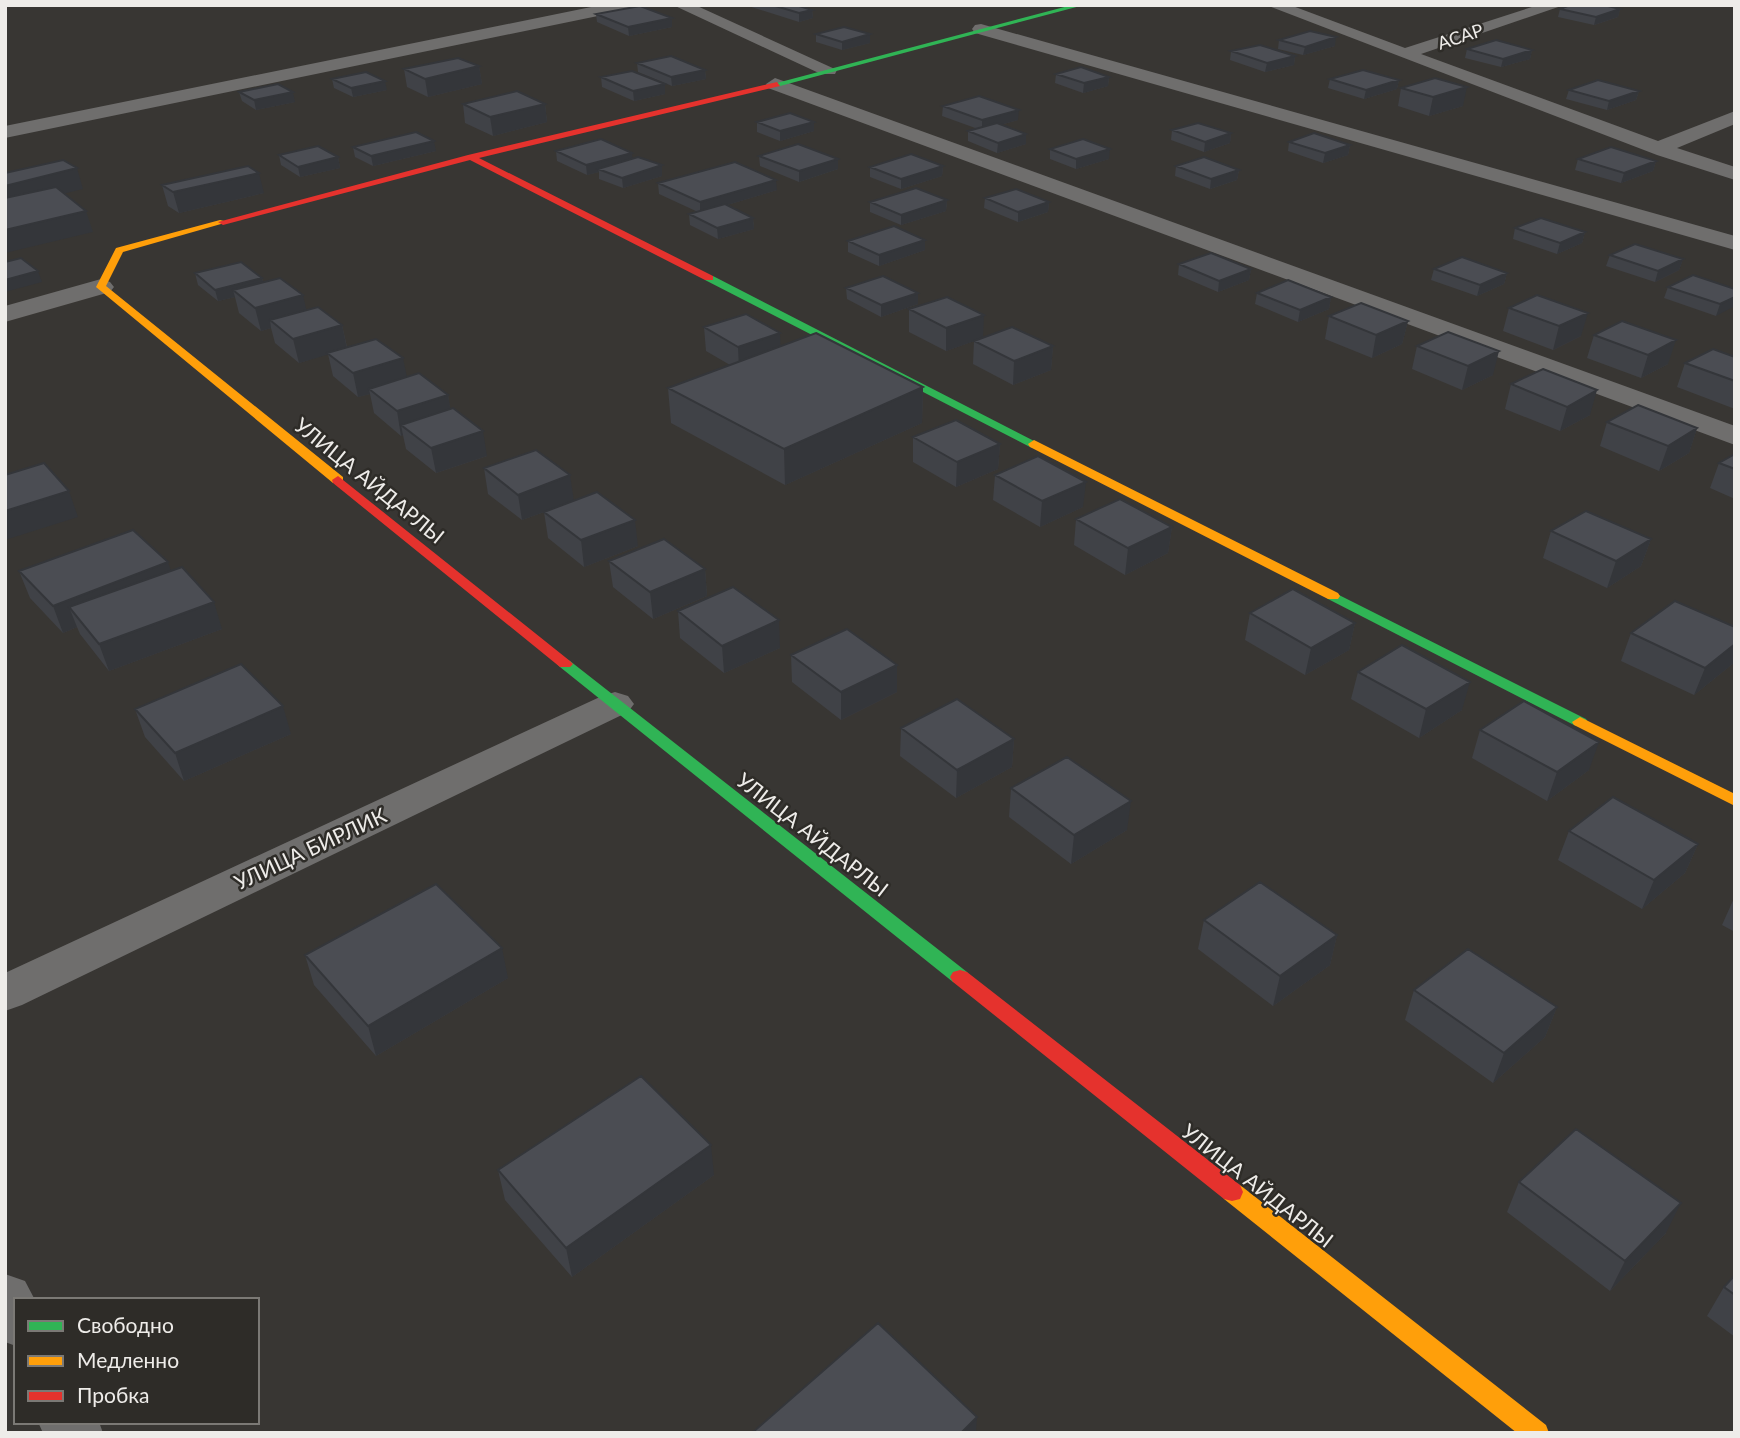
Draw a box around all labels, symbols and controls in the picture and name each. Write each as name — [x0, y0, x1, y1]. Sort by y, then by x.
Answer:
street label: АСАР — [1434, 18, 1486, 54]
street label: УЛИЦА АЙДАРЛЫ — [290, 412, 450, 548]
street label: УЛИЦА АЙДАРЛЫ — [732, 767, 894, 901]
street label: УЛИЦА БИРЛИК — [230, 802, 390, 894]
street label: УЛИЦА АЙДАРЛЫ — [1177, 1118, 1339, 1252]
legend — [14, 1298, 259, 1424]
text: Свободно — [77, 1312, 174, 1337]
text: Медленно — [77, 1347, 179, 1372]
text: Пробка — [77, 1382, 150, 1407]

